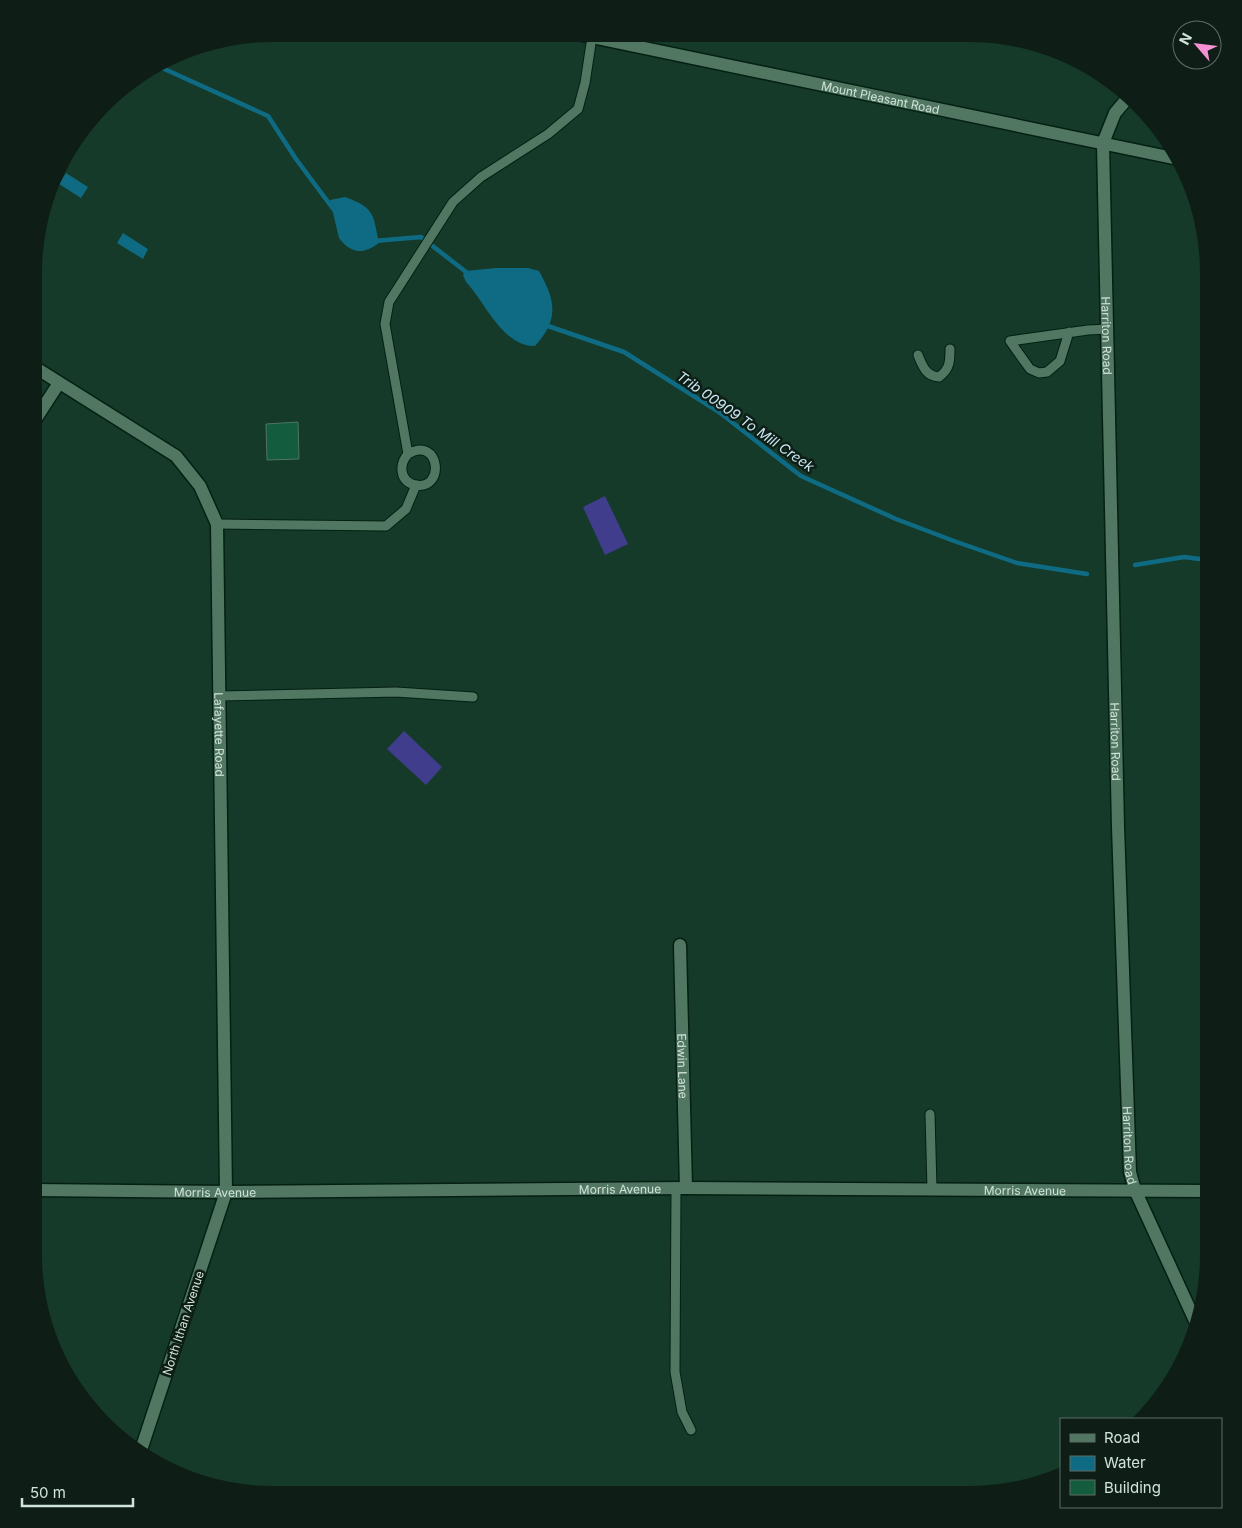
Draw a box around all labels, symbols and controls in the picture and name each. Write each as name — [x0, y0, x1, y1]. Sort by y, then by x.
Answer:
north arrow — [1172, 20, 1222, 70]
text: N — [1175, 30, 1195, 47]
street label: Mount Pleasant Road — [820, 78, 941, 117]
street label: Harriton Road — [1099, 296, 1116, 375]
water label: Trib 00909 To Mill Creek — [674, 367, 818, 475]
street label: Lafayette Road — [212, 692, 228, 777]
street label: Harriton Road — [1108, 702, 1124, 781]
street label: Edwin Lane — [675, 1033, 691, 1099]
street label: Harriton Road — [1120, 1106, 1141, 1186]
street label: Morris Avenue — [579, 1181, 661, 1196]
street label: Morris Avenue — [984, 1182, 1066, 1198]
street label: Morris Avenue — [174, 1184, 256, 1200]
street label: North Ithan Avenue — [159, 1269, 207, 1377]
legend — [1060, 1418, 1222, 1508]
text: Road — [1104, 1428, 1140, 1447]
text: Water — [1104, 1453, 1146, 1472]
scale bar — [22, 1476, 134, 1508]
text: Building — [1104, 1478, 1161, 1497]
text: 50 m — [30, 1483, 66, 1502]

